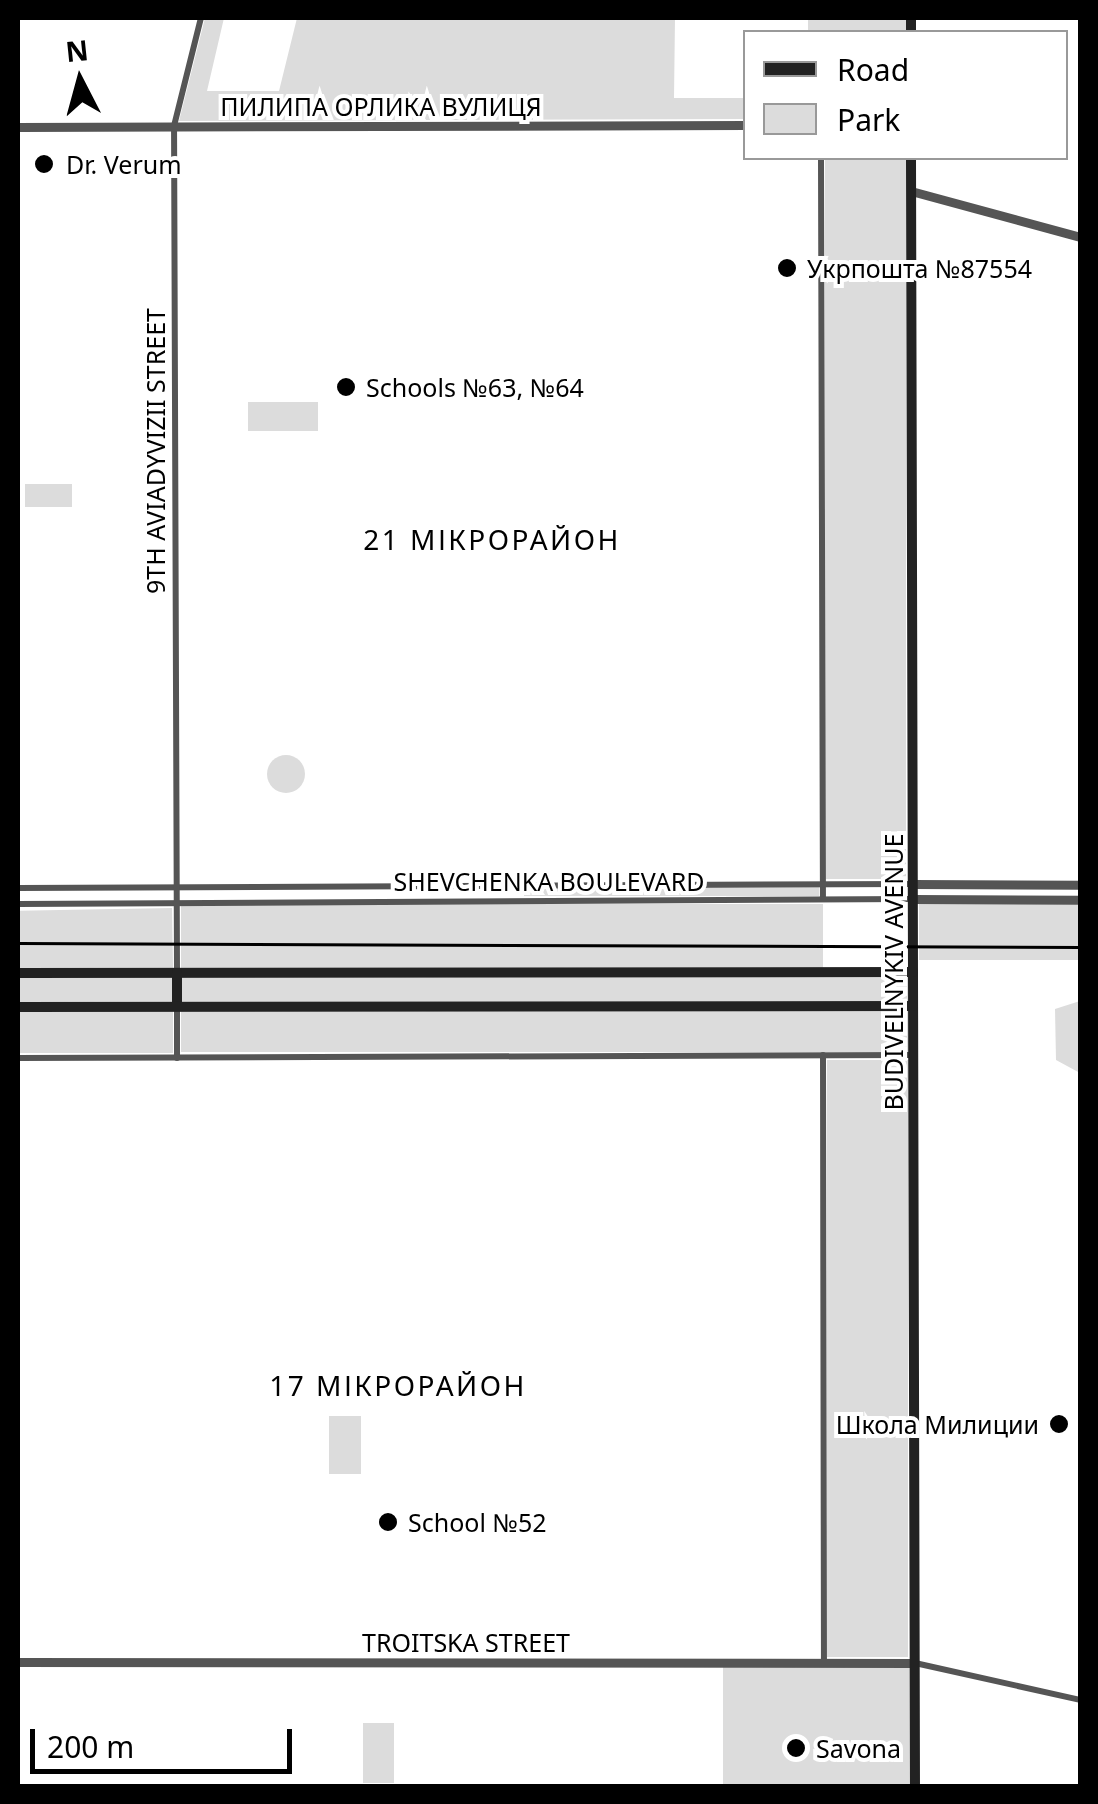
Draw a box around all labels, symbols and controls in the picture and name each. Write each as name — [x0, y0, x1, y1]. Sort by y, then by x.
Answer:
north arrow — [30, 30, 130, 130]
text: N — [64, 30, 90, 70]
legend — [743, 30, 1068, 160]
text: Road — [837, 49, 909, 90]
street label: ПИЛИПА ОРЛИКА ВУЛИЦЯ — [220, 91, 542, 121]
text: Park — [837, 99, 900, 140]
place label: Dr. Verum — [66, 149, 182, 179]
marker: Dr. Verum — [31, 151, 57, 177]
place label: Укрпошта №87554 — [807, 253, 1032, 283]
marker: Укрпошта №87554 — [776, 257, 798, 279]
street label: 9TH AVIADYVIZII STREET — [140, 308, 170, 594]
place label: Schools №63, №64 — [366, 372, 584, 402]
marker: Schools №63, №64 — [335, 376, 357, 398]
district label: 21 МІКРОРАЙОН — [363, 522, 621, 556]
street label: BUDIVELNYKIV AVENUE — [878, 834, 908, 1110]
street label: SHEVCHENKA BOULEVARD — [394, 866, 704, 896]
district label: 17 МІКРОРАЙОН — [269, 1368, 527, 1402]
place label: Школа Милиции — [836, 1409, 1039, 1439]
marker: Школа Милиции — [1048, 1413, 1070, 1435]
place label: School №52 — [408, 1507, 546, 1537]
marker: School №52 — [377, 1511, 399, 1533]
street label: TROITSKA STREET — [362, 1627, 570, 1657]
scale bar — [35, 1709, 298, 1771]
text: 200 m — [47, 1726, 134, 1767]
place label: Savona — [816, 1733, 901, 1763]
marker: Savona — [785, 1737, 807, 1759]

